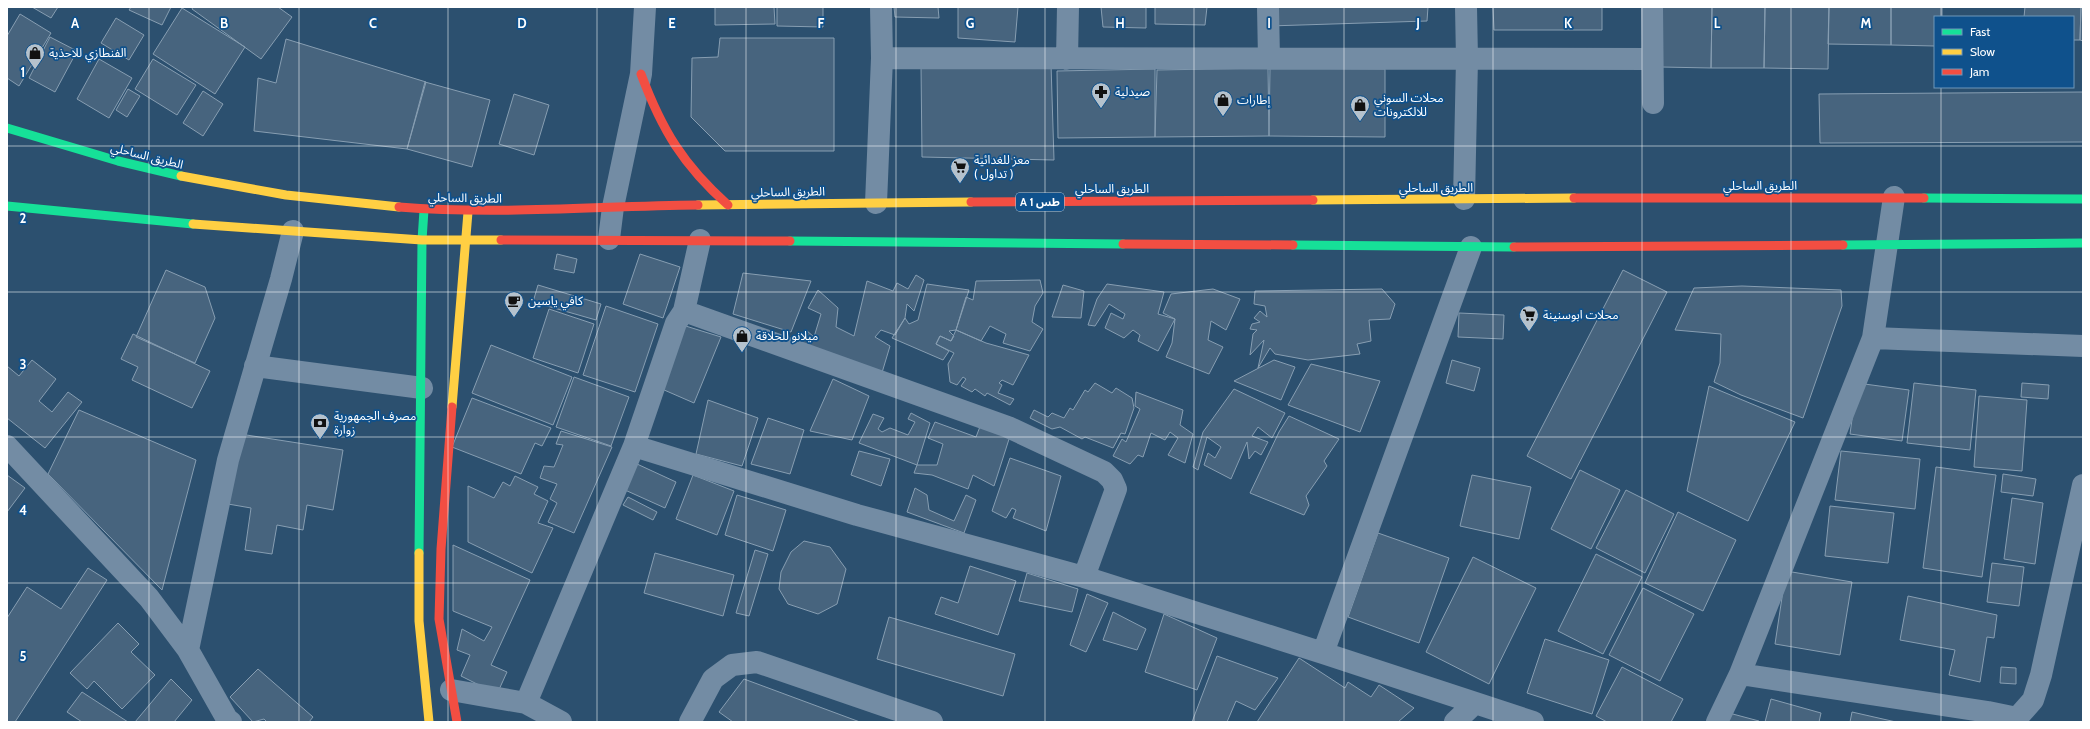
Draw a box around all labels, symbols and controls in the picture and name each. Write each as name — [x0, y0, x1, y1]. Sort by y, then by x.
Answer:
text: A — [71, 15, 80, 31]
text: B — [220, 15, 228, 31]
text: C — [369, 15, 377, 31]
text: D — [517, 15, 527, 31]
text: E — [668, 15, 676, 31]
text: F — [818, 15, 825, 31]
text: G — [966, 15, 975, 31]
text: H — [1115, 15, 1125, 31]
text: I — [1267, 15, 1271, 31]
text: J — [1415, 15, 1420, 31]
text: K — [1564, 15, 1573, 31]
text: L — [1714, 15, 1721, 31]
text: M — [1861, 15, 1872, 31]
legend — [1934, 16, 2074, 88]
text: Fast — [1970, 24, 1990, 39]
shop icon: الفنطازي للاحذية — [24, 42, 46, 70]
text: Slow — [1970, 44, 1995, 59]
place label: الفنطازي للاحذية — [49, 45, 127, 63]
text: 1 — [21, 64, 25, 80]
text: Jam — [1969, 64, 1989, 79]
pharmacy icon: صيدلية — [1090, 81, 1112, 109]
place label: صيدلية — [1115, 84, 1150, 99]
shop icon: إطارات — [1212, 89, 1234, 117]
place label: محلات السوني للالكترونات — [1374, 90, 1444, 119]
place label: إطارات — [1237, 92, 1271, 108]
shop icon: محلات السوني للالكترونات — [1349, 94, 1371, 122]
street label: الطريق الساحلي — [109, 139, 185, 174]
place label: معز للغدائية ( تداول ) — [974, 152, 1030, 181]
supermarket icon: معز للغدائية ( تداول ) — [949, 156, 971, 184]
street label: الطريق الساحلي — [1723, 178, 1797, 196]
street label: الطريق الساحلي — [1399, 180, 1473, 198]
street label: الطريق الساحلي — [1075, 181, 1149, 199]
street label: الطريق الساحلي — [751, 183, 825, 202]
street label: الطريق الساحلي — [428, 189, 502, 208]
road number: A 1 طس — [1016, 193, 1064, 211]
text: 2 — [20, 210, 27, 226]
cafe icon: كافي ياسين — [503, 290, 525, 318]
place label: كافي ياسين — [528, 293, 584, 311]
supermarket icon: محلات ابوسنينة — [1518, 304, 1540, 332]
place label: محلات ابوسنينة — [1543, 307, 1618, 322]
shop icon: ميلانو للحلاقة — [731, 325, 753, 353]
place label: ميلانو للحلاقة — [756, 328, 818, 343]
text: 3 — [19, 356, 27, 372]
place label: مصرف الجمهورية زوارة — [334, 408, 416, 437]
bank icon: مصرف الجمهورية زوارة — [309, 412, 331, 440]
text: 4 — [19, 502, 27, 518]
text: 5 — [20, 648, 27, 664]

